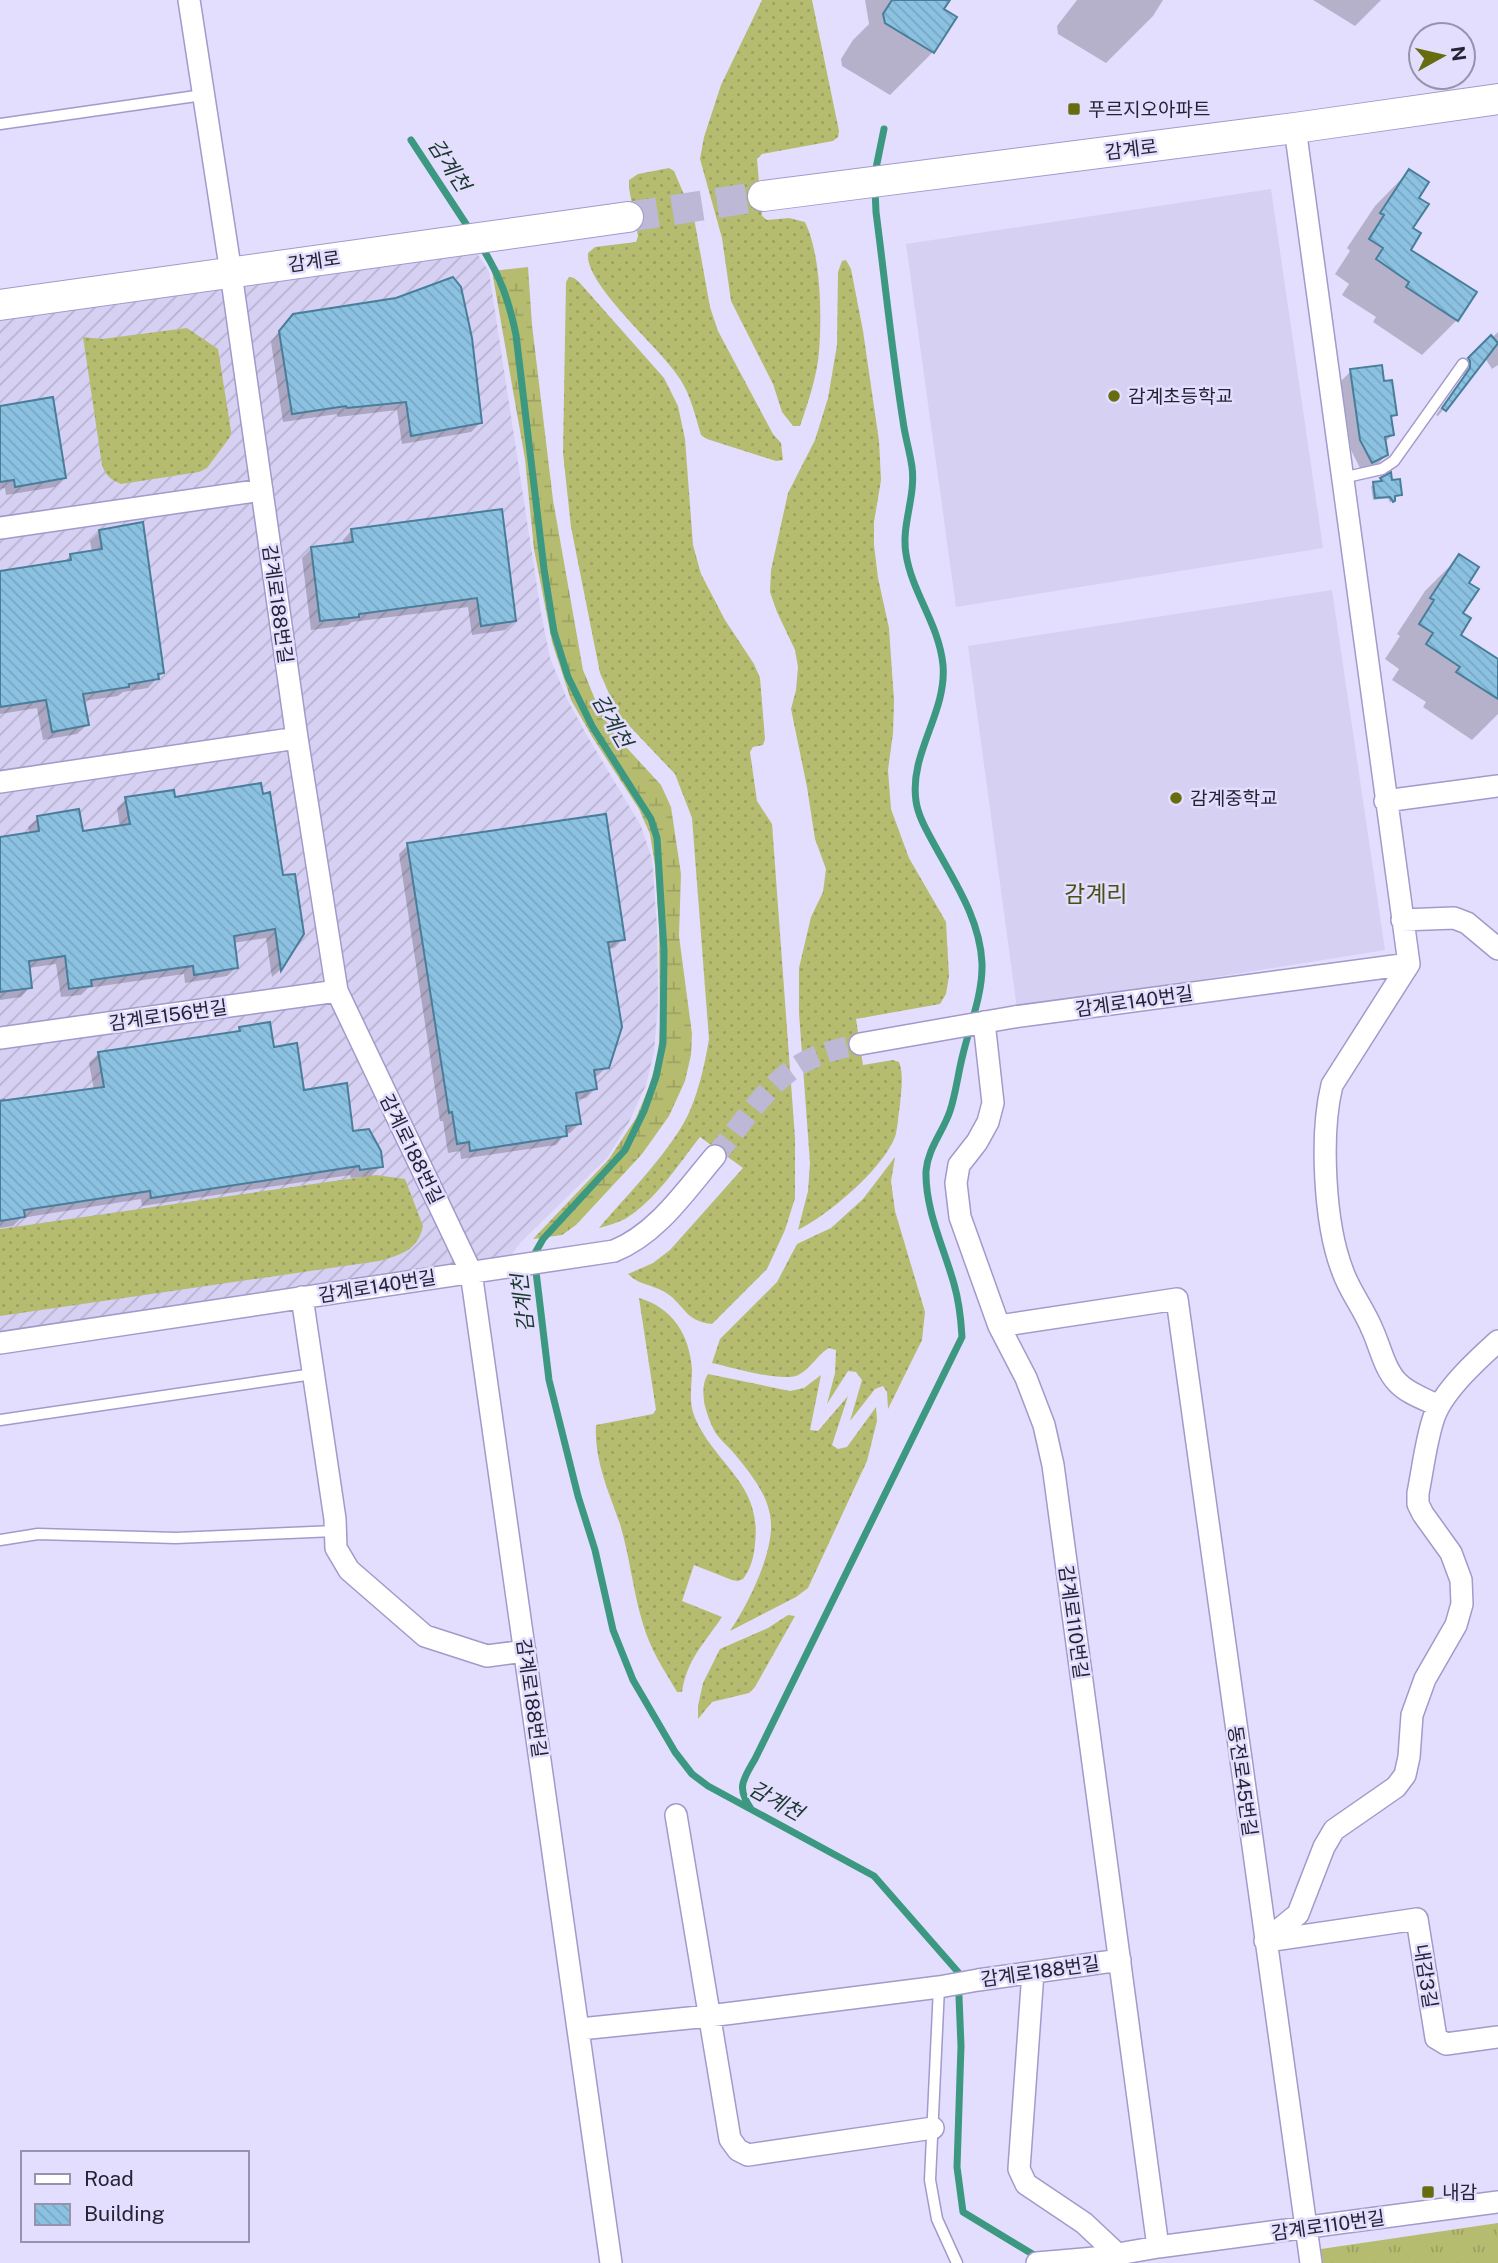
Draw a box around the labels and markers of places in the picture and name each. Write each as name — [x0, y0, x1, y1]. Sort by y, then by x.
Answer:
place label: 푸르지오아파트 — [1088, 98, 1210, 120]
marker: 푸르지오아파트 — [1066, 101, 1082, 117]
place label: 감계초등학교 — [1128, 385, 1233, 407]
marker: 감계초등학교 — [1106, 388, 1122, 404]
place label: 감계중학교 — [1190, 787, 1277, 809]
marker: 감계중학교 — [1168, 790, 1184, 806]
place label: 내감 — [1442, 2181, 1477, 2203]
marker: 내감 — [1420, 2184, 1436, 2200]

